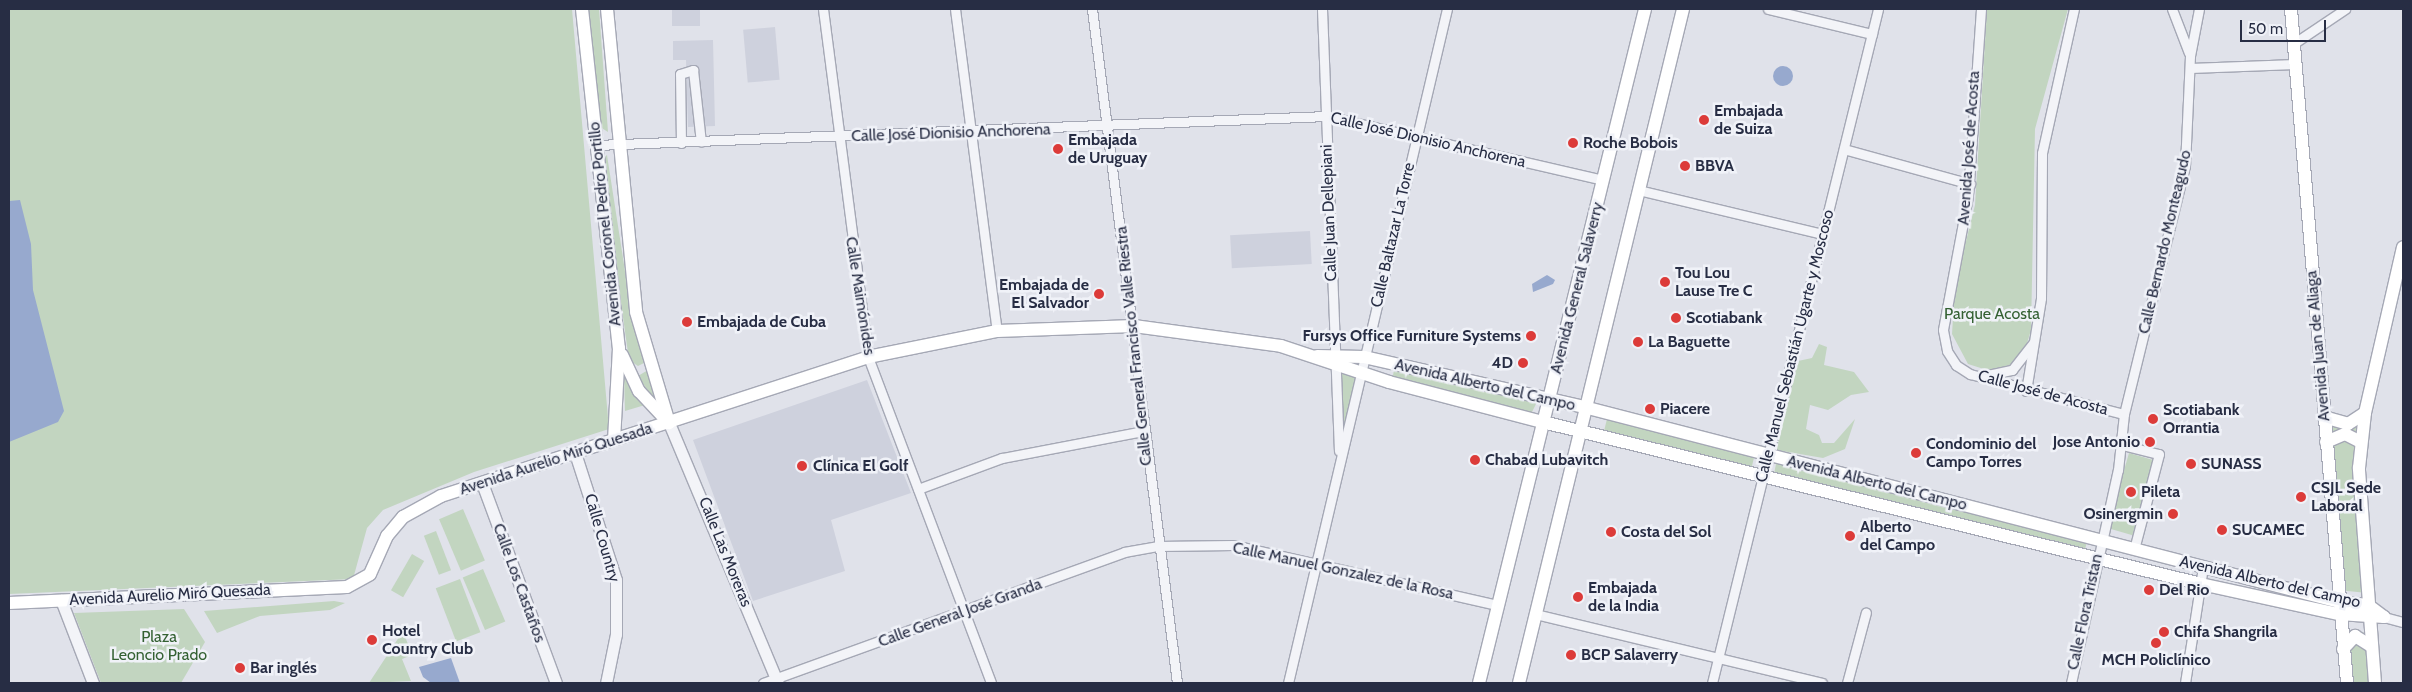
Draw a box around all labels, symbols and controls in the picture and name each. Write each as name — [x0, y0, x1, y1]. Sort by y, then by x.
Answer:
scale bar — [2242, 10, 2328, 42]
text: 50 m — [2248, 20, 2283, 38]
street label: Avenida José de Acosta — [1954, 70, 1984, 226]
place label: Embajada de Suiza — [1714, 101, 1783, 139]
street label: Calle José Dionisio Anchorena — [1329, 108, 1527, 172]
marker: Embajada de Suiza — [1698, 114, 1710, 126]
street label: Calle José Dionisio Anchorena — [851, 120, 1051, 146]
street label: Avenida Coronel Pedro Portillo — [585, 121, 625, 327]
place label: Embajada de Uruguay — [1068, 130, 1147, 168]
place label: Roche Bobois — [1583, 133, 1678, 153]
marker: Roche Bobois — [1567, 137, 1579, 149]
marker: Embajada de Uruguay — [1052, 143, 1064, 155]
street label: Calle Juan Dellepiani — [1317, 144, 1341, 282]
street label: Calle Bernardo Monteagudo — [2135, 148, 2195, 336]
place label: BBVA — [1695, 156, 1734, 176]
marker: BBVA — [1679, 160, 1691, 172]
street label: Calle Baltazar La Torre — [1367, 161, 1419, 309]
street label: Avenida General Salaverry — [1546, 200, 1608, 376]
street label: Calle Manuel Sebastián Ugarte y Moscoso — [1752, 208, 1838, 484]
street label: Calle General Francisco Valle Riestra — [1112, 225, 1156, 467]
street label: Calle Maimónides — [841, 235, 879, 357]
place label: Tou Lou Lause Tre C — [1675, 263, 1753, 301]
street label: Avenida Juan de Aliaga — [2302, 270, 2334, 422]
place label: Embajada de El Salvador — [999, 275, 1089, 313]
marker: Tou Lou Lause Tre C — [1659, 276, 1671, 288]
marker: Embajada de El Salvador — [1093, 288, 1105, 300]
park label: Parque Acosta — [1944, 304, 2040, 324]
place label: Scotiabank — [1686, 308, 1763, 328]
place label: Embajada de Cuba — [697, 312, 826, 332]
marker: Scotiabank — [1670, 312, 1682, 324]
marker: Embajada de Cuba — [681, 316, 693, 328]
place label: Fursys Office Furniture Systems — [1302, 326, 1521, 346]
marker: Fursys Office Furniture Systems — [1525, 330, 1537, 342]
place label: La Baguette — [1648, 332, 1730, 352]
marker: La Baguette — [1632, 336, 1644, 348]
place label: 4D — [1492, 353, 1513, 373]
street label: Avenida Alberto del Campo — [1393, 355, 1577, 415]
marker: 4D — [1517, 357, 1529, 369]
street label: Calle José de Acosta — [1976, 366, 2110, 420]
place label: Piacere — [1660, 399, 1710, 419]
place label: Scotiabank Orrantia — [2163, 400, 2240, 438]
marker: Piacere — [1644, 403, 1656, 415]
marker: Scotiabank Orrantia — [2147, 413, 2159, 425]
street label: Avenida Aurelio Miró Quesada — [457, 419, 655, 499]
place label: Jose Antonio — [2053, 432, 2140, 452]
place label: Condominio del Campo Torres — [1926, 434, 2037, 472]
marker: Jose Antonio — [2144, 436, 2156, 448]
marker: Condominio del Campo Torres — [1910, 447, 1922, 459]
place label: Chabad Lubavitch — [1485, 450, 1608, 470]
street label: Avenida Alberto del Campo — [1785, 451, 1969, 515]
marker: Chabad Lubavitch — [1469, 454, 1481, 466]
place label: SUNASS — [2201, 454, 2262, 474]
place label: Clínica El Golf — [813, 456, 908, 476]
marker: SUNASS — [2185, 458, 2197, 470]
marker: Clínica El Golf — [795, 459, 809, 473]
place label: CSJL Sede Laboral — [2311, 478, 2381, 516]
place label: Pileta — [2141, 482, 2180, 502]
marker: Pileta — [2125, 486, 2137, 498]
marker: CSJL Sede Laboral — [2295, 491, 2307, 503]
street label: Calle Country — [580, 492, 624, 584]
street label: Calle Las Moreras — [694, 494, 756, 610]
place label: Osinergmin — [2083, 504, 2163, 524]
marker: Osinergmin — [2167, 508, 2179, 520]
place label: Alberto del Campo — [1860, 517, 1935, 555]
place label: SUCAMEC — [2232, 520, 2304, 540]
street label: Calle Los Castaños — [489, 521, 549, 645]
place label: Costa del Sol — [1621, 522, 1711, 542]
marker: SUCAMEC — [2216, 524, 2228, 536]
marker: Costa del Sol — [1605, 526, 1617, 538]
marker: Alberto del Campo — [1844, 530, 1856, 542]
street label: Calle Manuel Gonzalez de la Rosa — [1231, 538, 1455, 604]
street label: Calle Flora Tristan — [2063, 552, 2107, 672]
street label: Avenida Alberto del Campo — [2178, 552, 2362, 612]
street label: Calle General José Granda — [876, 574, 1044, 652]
place label: Embajada de la India — [1588, 578, 1659, 616]
street label: Avenida Aurelio Miró Quesada — [69, 580, 271, 610]
place label: Del Rio — [2159, 580, 2209, 600]
marker: Del Rio — [2143, 584, 2155, 596]
marker: Embajada de la India — [1572, 591, 1584, 603]
place label: Hotel Country Club — [382, 621, 473, 659]
place label: Chifa Shangrila — [2174, 622, 2277, 642]
marker: Chifa Shangrila — [2158, 626, 2170, 638]
park label: Plaza Leoncio Prado — [111, 627, 207, 665]
marker: Hotel Country Club — [366, 634, 378, 646]
marker: MCH Policlínico — [2150, 637, 2162, 649]
place label: BCP Salaverry — [1581, 645, 1678, 665]
marker: BCP Salaverry — [1565, 649, 1577, 661]
place label: MCH Policlínico — [2101, 650, 2211, 670]
place label: Bar inglés — [250, 658, 317, 678]
marker: Bar inglés — [234, 662, 246, 674]

